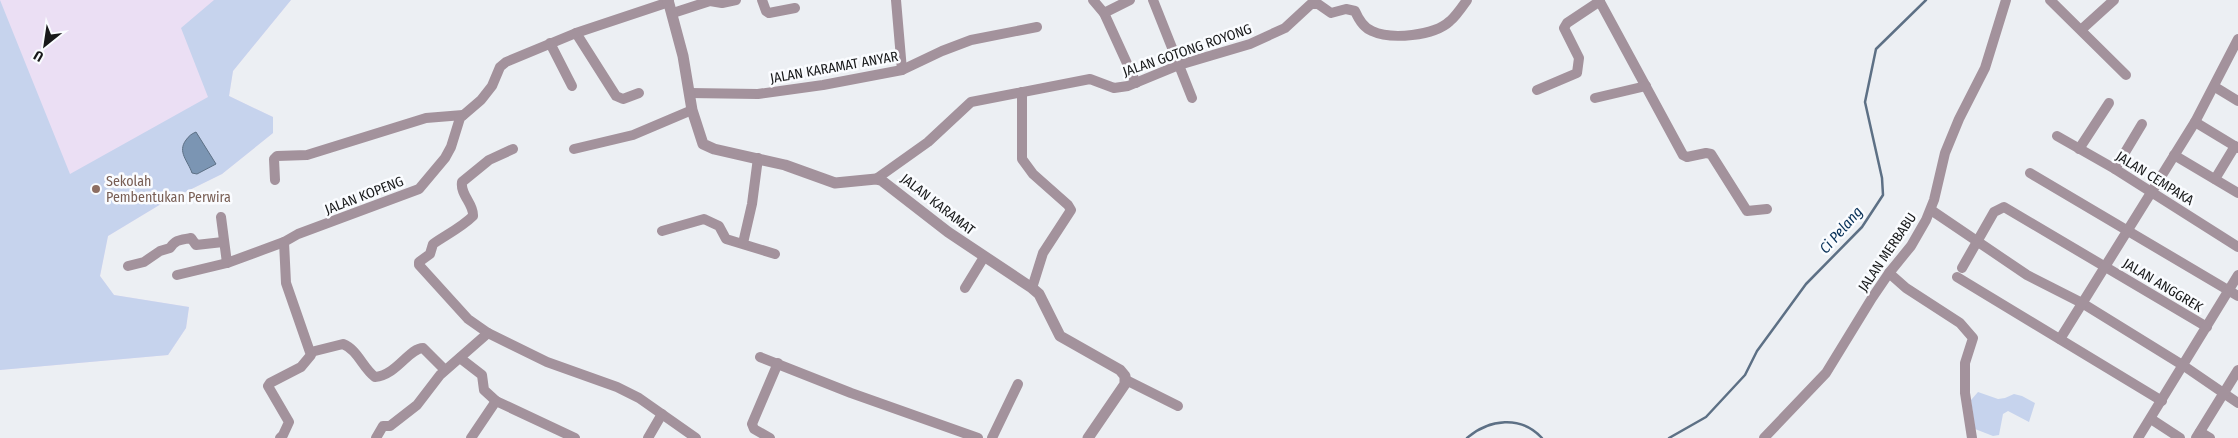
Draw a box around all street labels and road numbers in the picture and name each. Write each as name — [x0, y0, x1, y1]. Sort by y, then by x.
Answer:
street label: JALAN GOTONG ROYONG — [1120, 20, 1254, 81]
street label: JALAN KARAMAT ANYAR — [769, 48, 900, 87]
street label: JALAN CEMPAKA — [2113, 148, 2197, 209]
street label: JALAN KARAMAT — [897, 170, 979, 239]
street label: JALAN KOPENG — [322, 173, 406, 218]
street label: JALAN MERBABU — [1855, 210, 1920, 295]
street label: JALAN ANGGREK — [2120, 255, 2206, 316]

